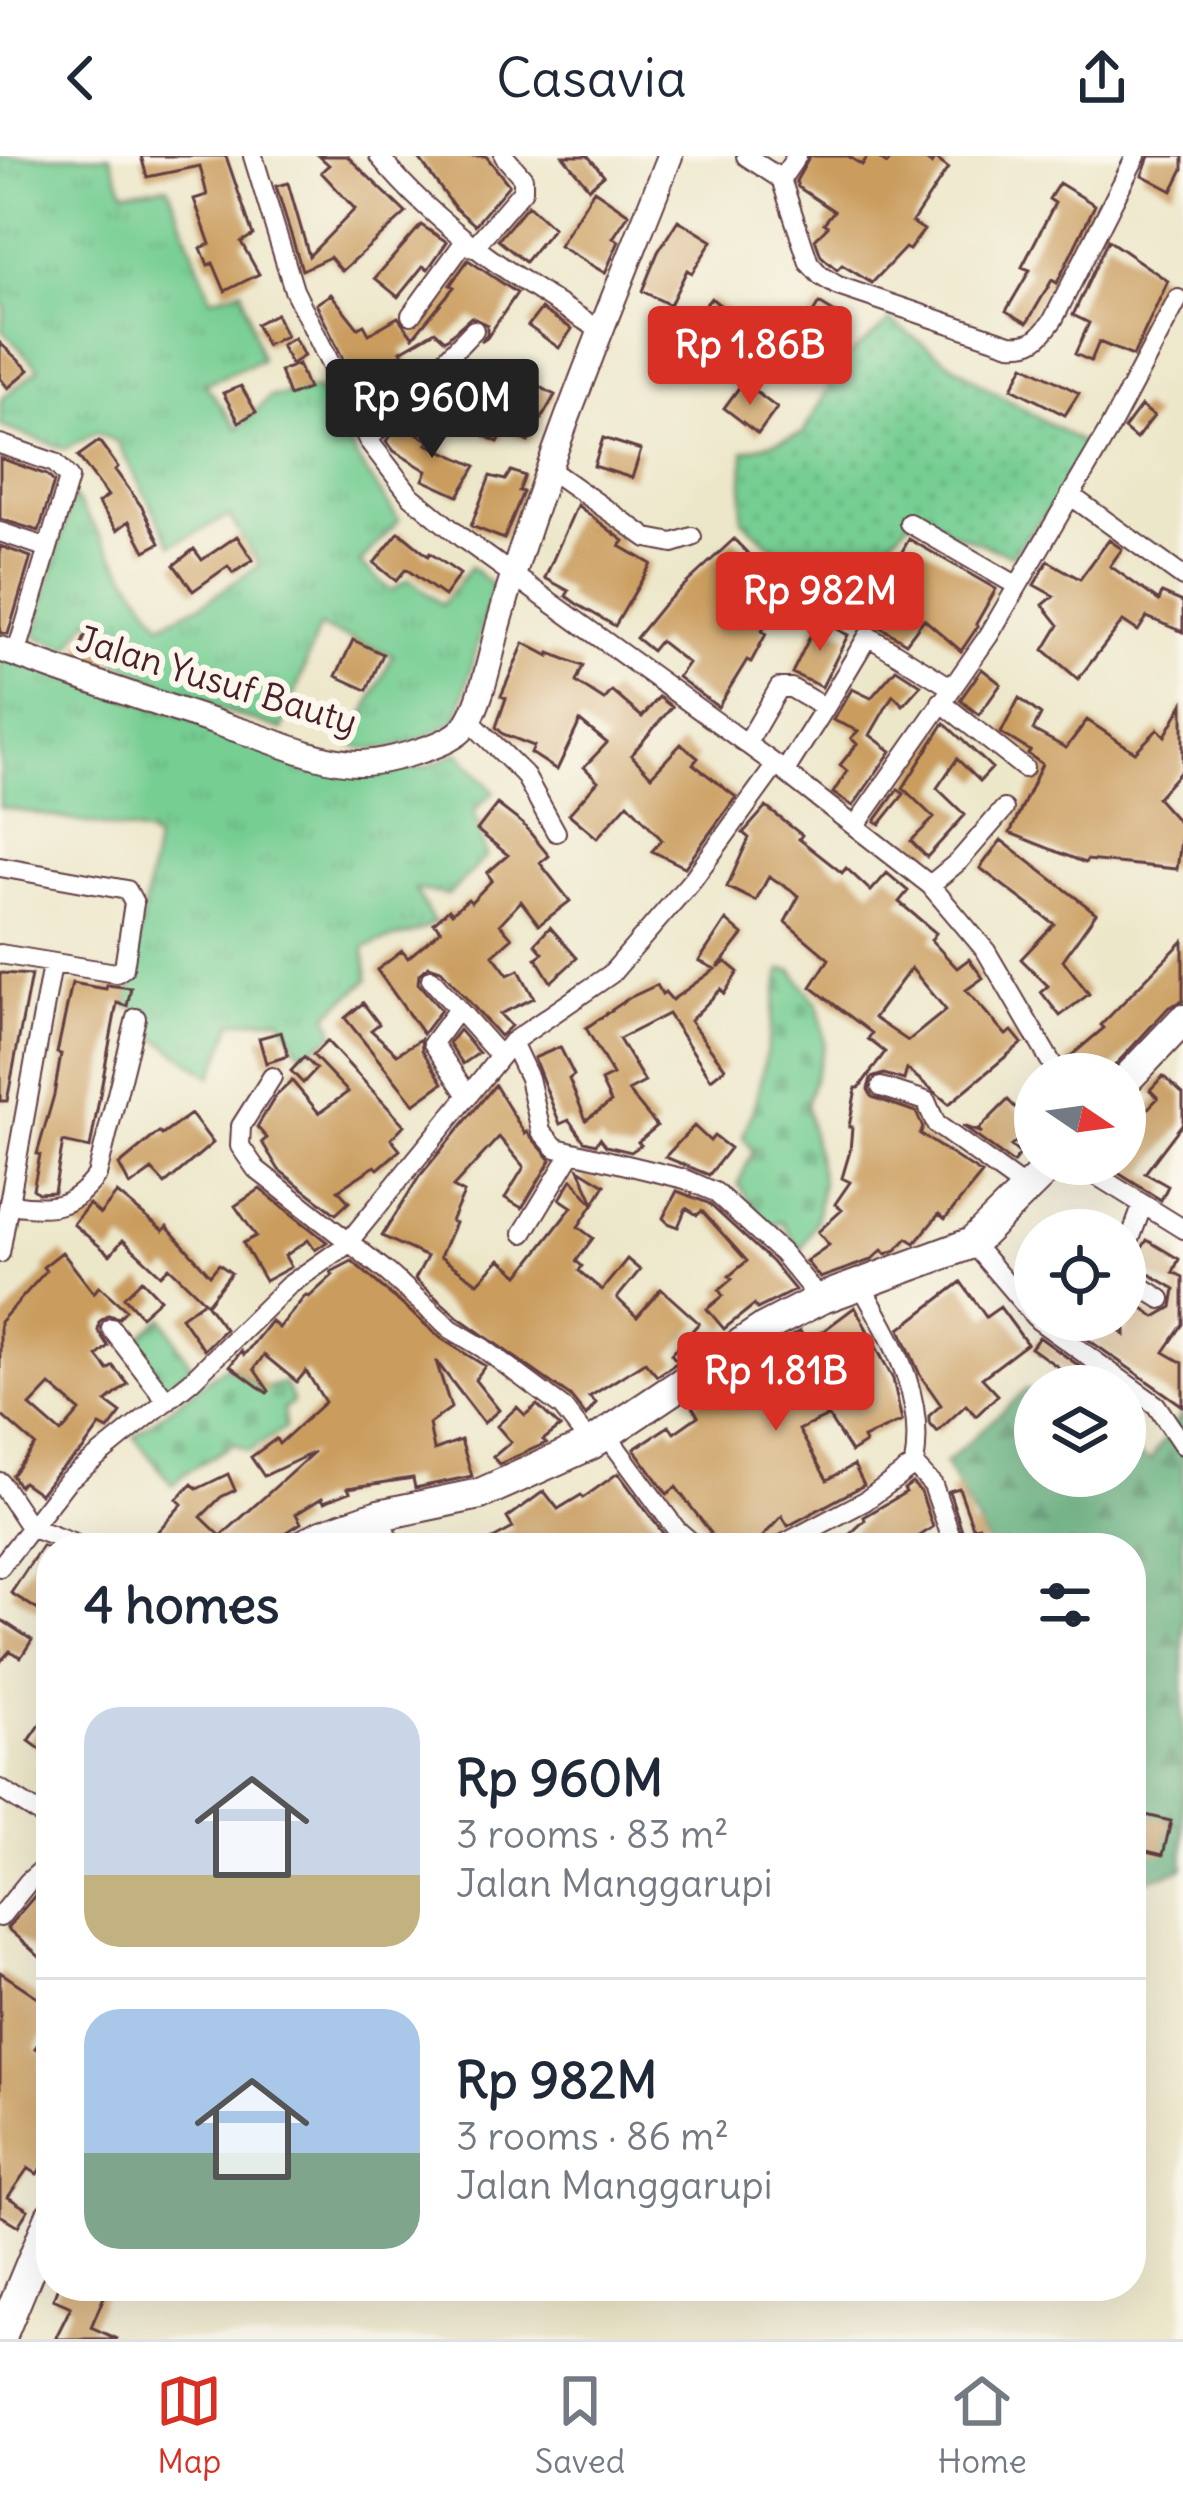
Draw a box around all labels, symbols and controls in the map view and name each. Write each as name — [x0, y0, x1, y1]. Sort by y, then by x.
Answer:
text: Casavia — [496, 44, 687, 112]
icon: back — [48, 45, 114, 111]
icon: share — [1069, 45, 1135, 111]
pin: Rp 1.86B — [626, 306, 874, 408]
text: Rp 1.86B — [675, 320, 825, 369]
pin: Rp 960M — [321, 359, 543, 461]
text: Rp 960M — [353, 373, 511, 422]
pin: Rp 982M — [709, 552, 931, 654]
text: Rp 982M — [743, 566, 897, 615]
street label: Jalan Yusuf Bauty — [71, 616, 363, 745]
north arrow — [1014, 1053, 1146, 1185]
map controls — [1014, 1053, 1146, 1497]
button: locate — [1014, 1209, 1146, 1341]
pin: Rp 1.81B — [652, 1332, 900, 1434]
text: Rp 1.81B — [704, 1346, 848, 1395]
button: layers — [1014, 1365, 1146, 1497]
icon: filters — [1032, 1572, 1098, 1638]
text: 4 homes — [84, 1573, 279, 1637]
text: Rp 960M — [456, 1746, 663, 1810]
icon: home — [180, 1755, 324, 1899]
text: 3 rooms · 83 m² — [456, 1810, 729, 1859]
text: Jalan Manggarupi — [456, 1859, 773, 1908]
text: Rp 982M — [456, 2048, 658, 2112]
icon: home — [180, 2057, 324, 2201]
text: 3 rooms · 86 m² — [456, 2112, 729, 2161]
text: Jalan Manggarupi — [456, 2161, 773, 2210]
tab: Map — [156, 2368, 222, 2482]
tab: Saved — [535, 2368, 625, 2482]
tab: Home — [938, 2368, 1027, 2482]

